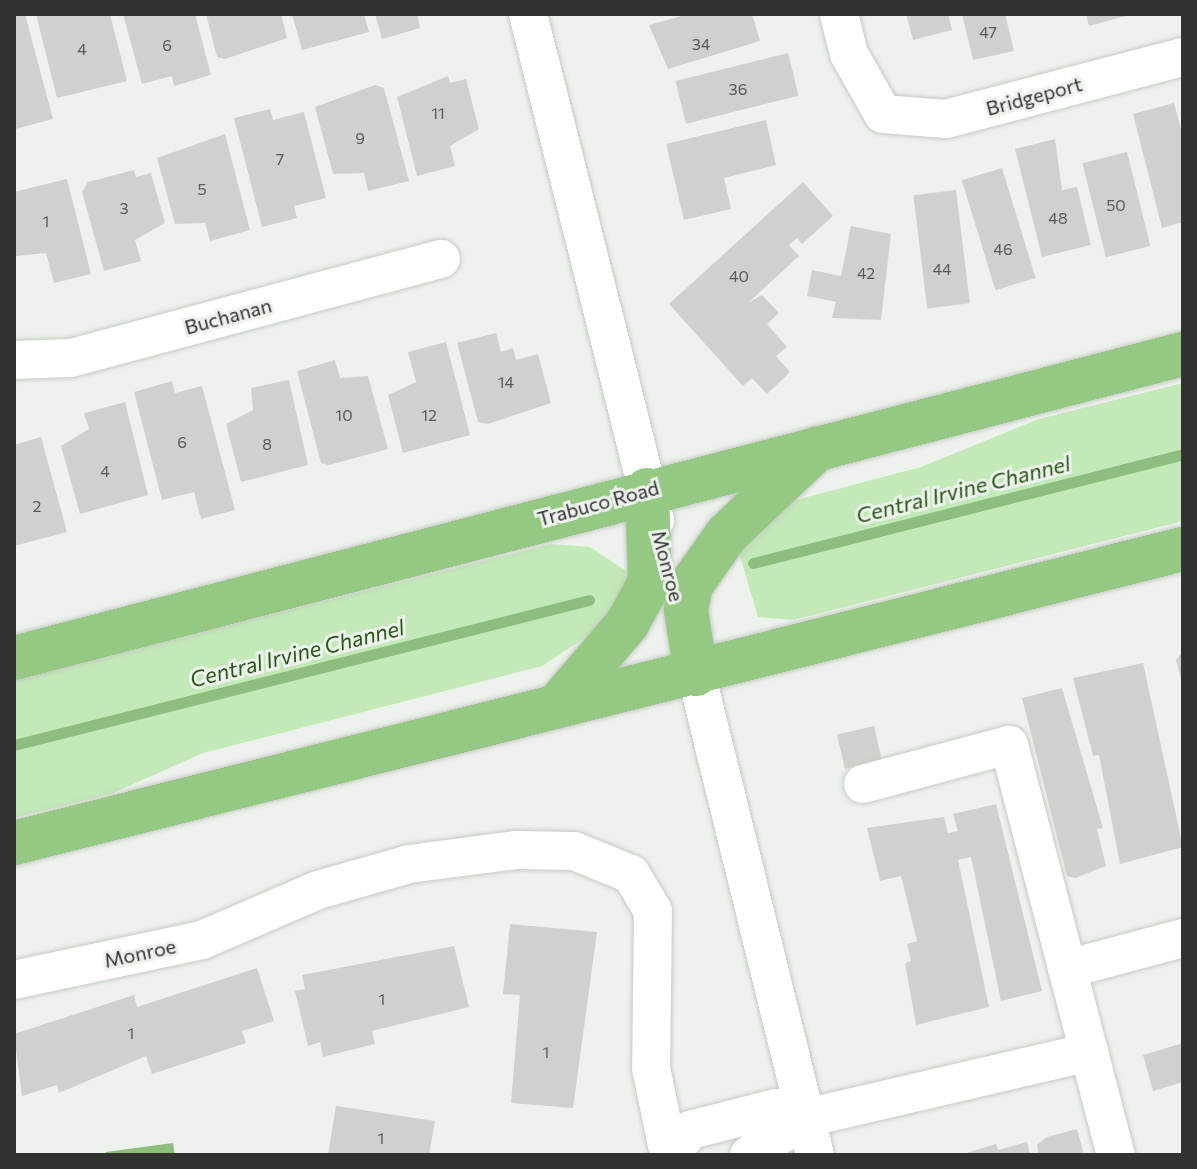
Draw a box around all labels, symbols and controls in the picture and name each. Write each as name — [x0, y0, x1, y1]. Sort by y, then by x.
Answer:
house number: 47 — [979, 22, 997, 42]
house number: 34 — [692, 34, 710, 54]
house number: 6 — [162, 35, 172, 55]
house number: 4 — [77, 39, 87, 59]
street label: Bridgeport — [983, 72, 1085, 120]
house number: 36 — [729, 79, 747, 99]
house number: 11 — [431, 103, 445, 123]
house number: 9 — [355, 128, 365, 148]
house number: 7 — [276, 149, 284, 169]
house number: 5 — [197, 179, 207, 199]
house number: 50 — [1106, 195, 1126, 215]
house number: 3 — [119, 198, 129, 218]
house number: 48 — [1048, 208, 1068, 228]
house number: 1 — [43, 211, 49, 231]
house number: 46 — [993, 239, 1013, 259]
house number: 44 — [932, 259, 952, 279]
house number: 42 — [857, 263, 875, 283]
house number: 40 — [729, 266, 749, 286]
street label: Buchanan — [182, 293, 274, 339]
house number: 14 — [498, 372, 514, 392]
house number: 10 — [335, 405, 353, 425]
house number: 12 — [421, 405, 437, 425]
house number: 6 — [177, 432, 187, 452]
house number: 8 — [262, 434, 272, 454]
water label: Central Irvine Channel — [853, 450, 1073, 528]
house number: 4 — [100, 461, 110, 481]
street label: Trabuco Road — [535, 475, 661, 531]
house number: 2 — [33, 496, 41, 516]
street label: Monroe — [647, 528, 689, 604]
water label: Central Irvine Channel — [187, 614, 407, 692]
street label: Monroe — [102, 934, 178, 972]
house number: 1 — [379, 989, 385, 1009]
house number: 1 — [128, 1023, 134, 1043]
house number: 1 — [543, 1042, 549, 1062]
house number: 1 — [378, 1128, 384, 1148]

